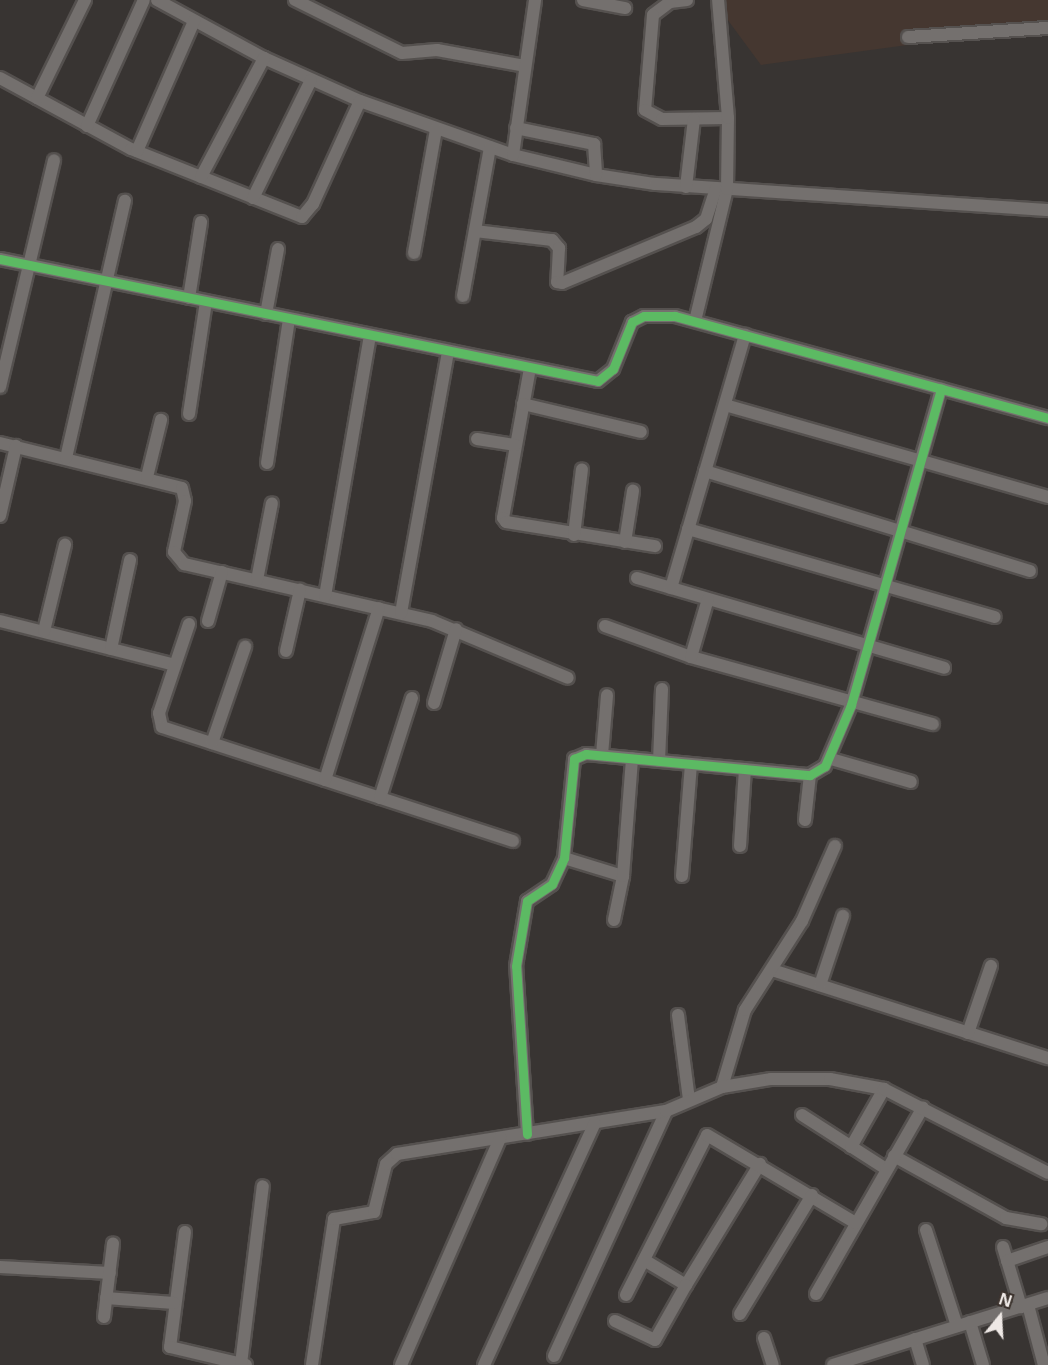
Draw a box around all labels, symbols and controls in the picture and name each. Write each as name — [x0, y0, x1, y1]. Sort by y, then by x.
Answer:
north arrow — [970, 1287, 1030, 1347]
text: N — [996, 1287, 1015, 1312]

